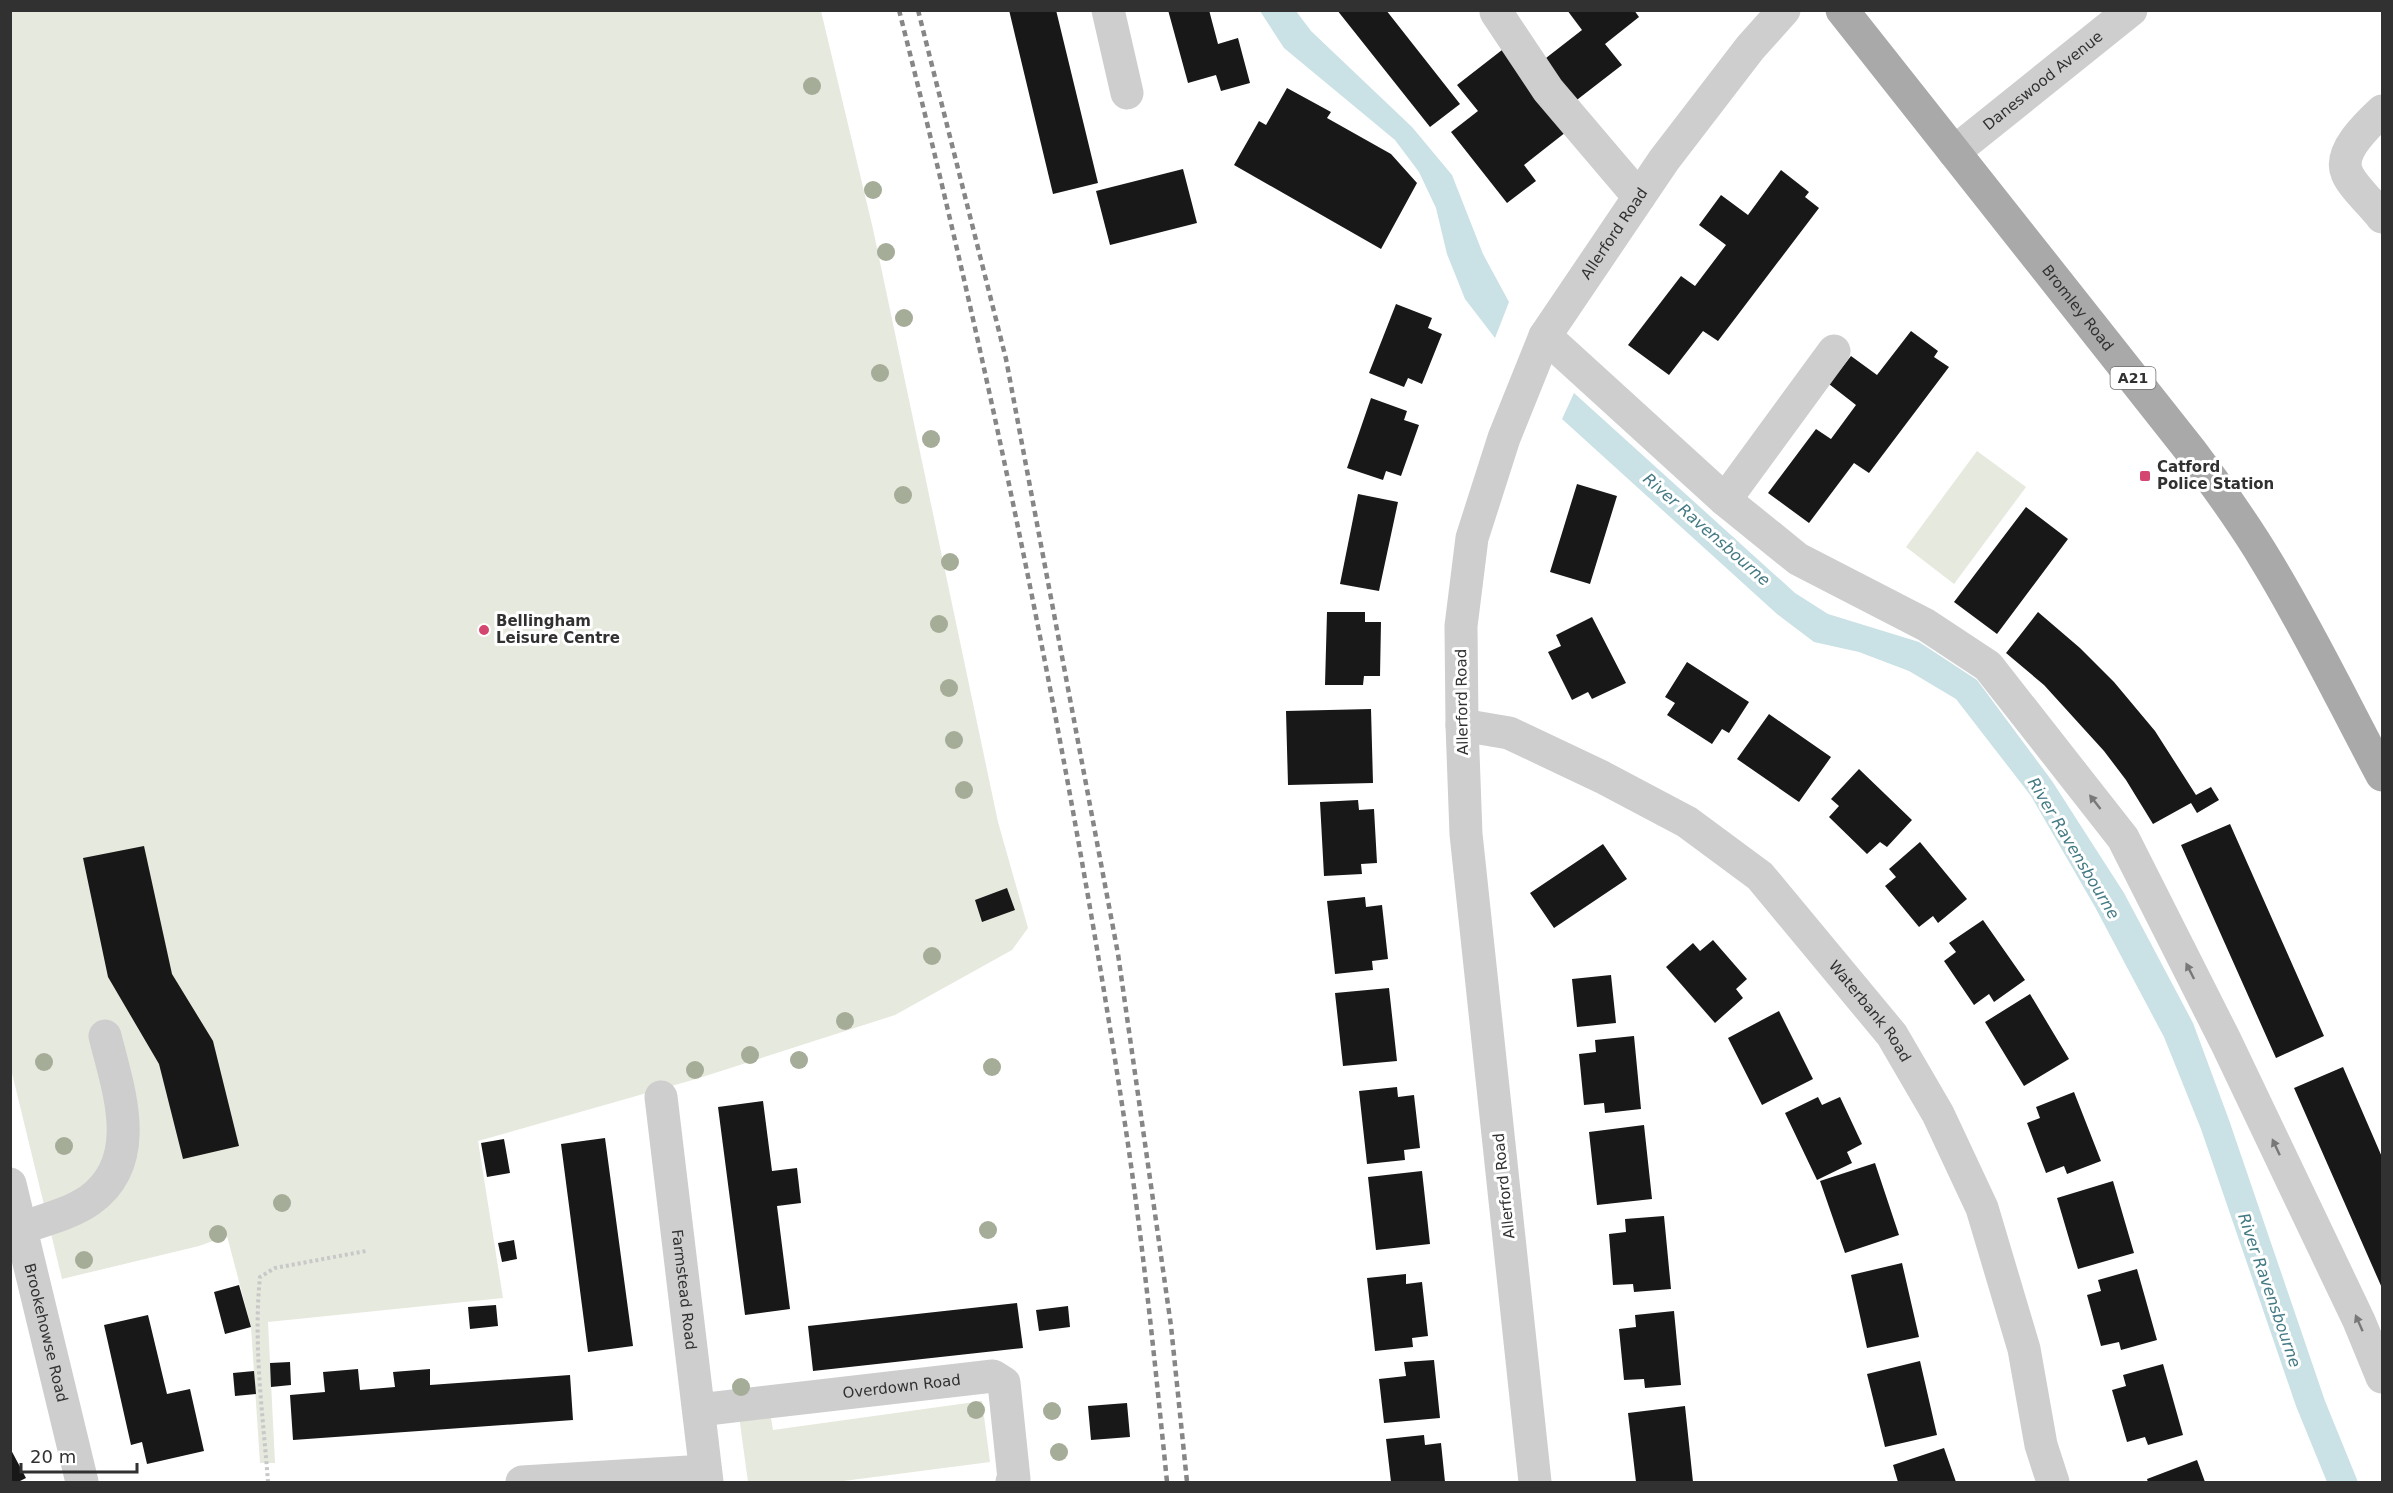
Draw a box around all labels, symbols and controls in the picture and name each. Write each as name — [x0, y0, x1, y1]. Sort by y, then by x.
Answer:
street label: Daneswood Avenue — [1980, 27, 2106, 134]
street label: Allerford Road — [1577, 184, 1652, 283]
street label: Bromley Road — [2038, 261, 2117, 355]
road number: A21 — [2110, 367, 2156, 389]
place label: Catford Police Station — [2157, 458, 2274, 493]
water label: River Ravensbourne — [1639, 469, 1774, 590]
marker: Catford Police Station — [2138, 469, 2152, 483]
place label: Bellingham Leisure Centre — [496, 612, 620, 647]
marker: Bellingham Leisure Centre — [477, 623, 491, 637]
street label: Allerford Road — [1452, 649, 1472, 755]
water label: River Ravensbourne — [2024, 774, 2123, 923]
one-way arrow — [2089, 794, 2101, 810]
street label: Waterbank Road — [1825, 957, 1915, 1065]
one-way arrow — [2186, 963, 2195, 980]
street label: Allerford Road — [1489, 1132, 1519, 1240]
one-way arrow — [2271, 1138, 2280, 1155]
water label: River Ravensbourne — [2234, 1211, 2305, 1370]
street label: Farmstead Road — [668, 1228, 700, 1351]
street label: Brookehowse Road — [20, 1261, 71, 1404]
one-way arrow — [2355, 1314, 2364, 1331]
street label: Overdown Road — [842, 1371, 962, 1402]
scale bar — [21, 1436, 136, 1474]
text: 20 m — [30, 1446, 76, 1467]

